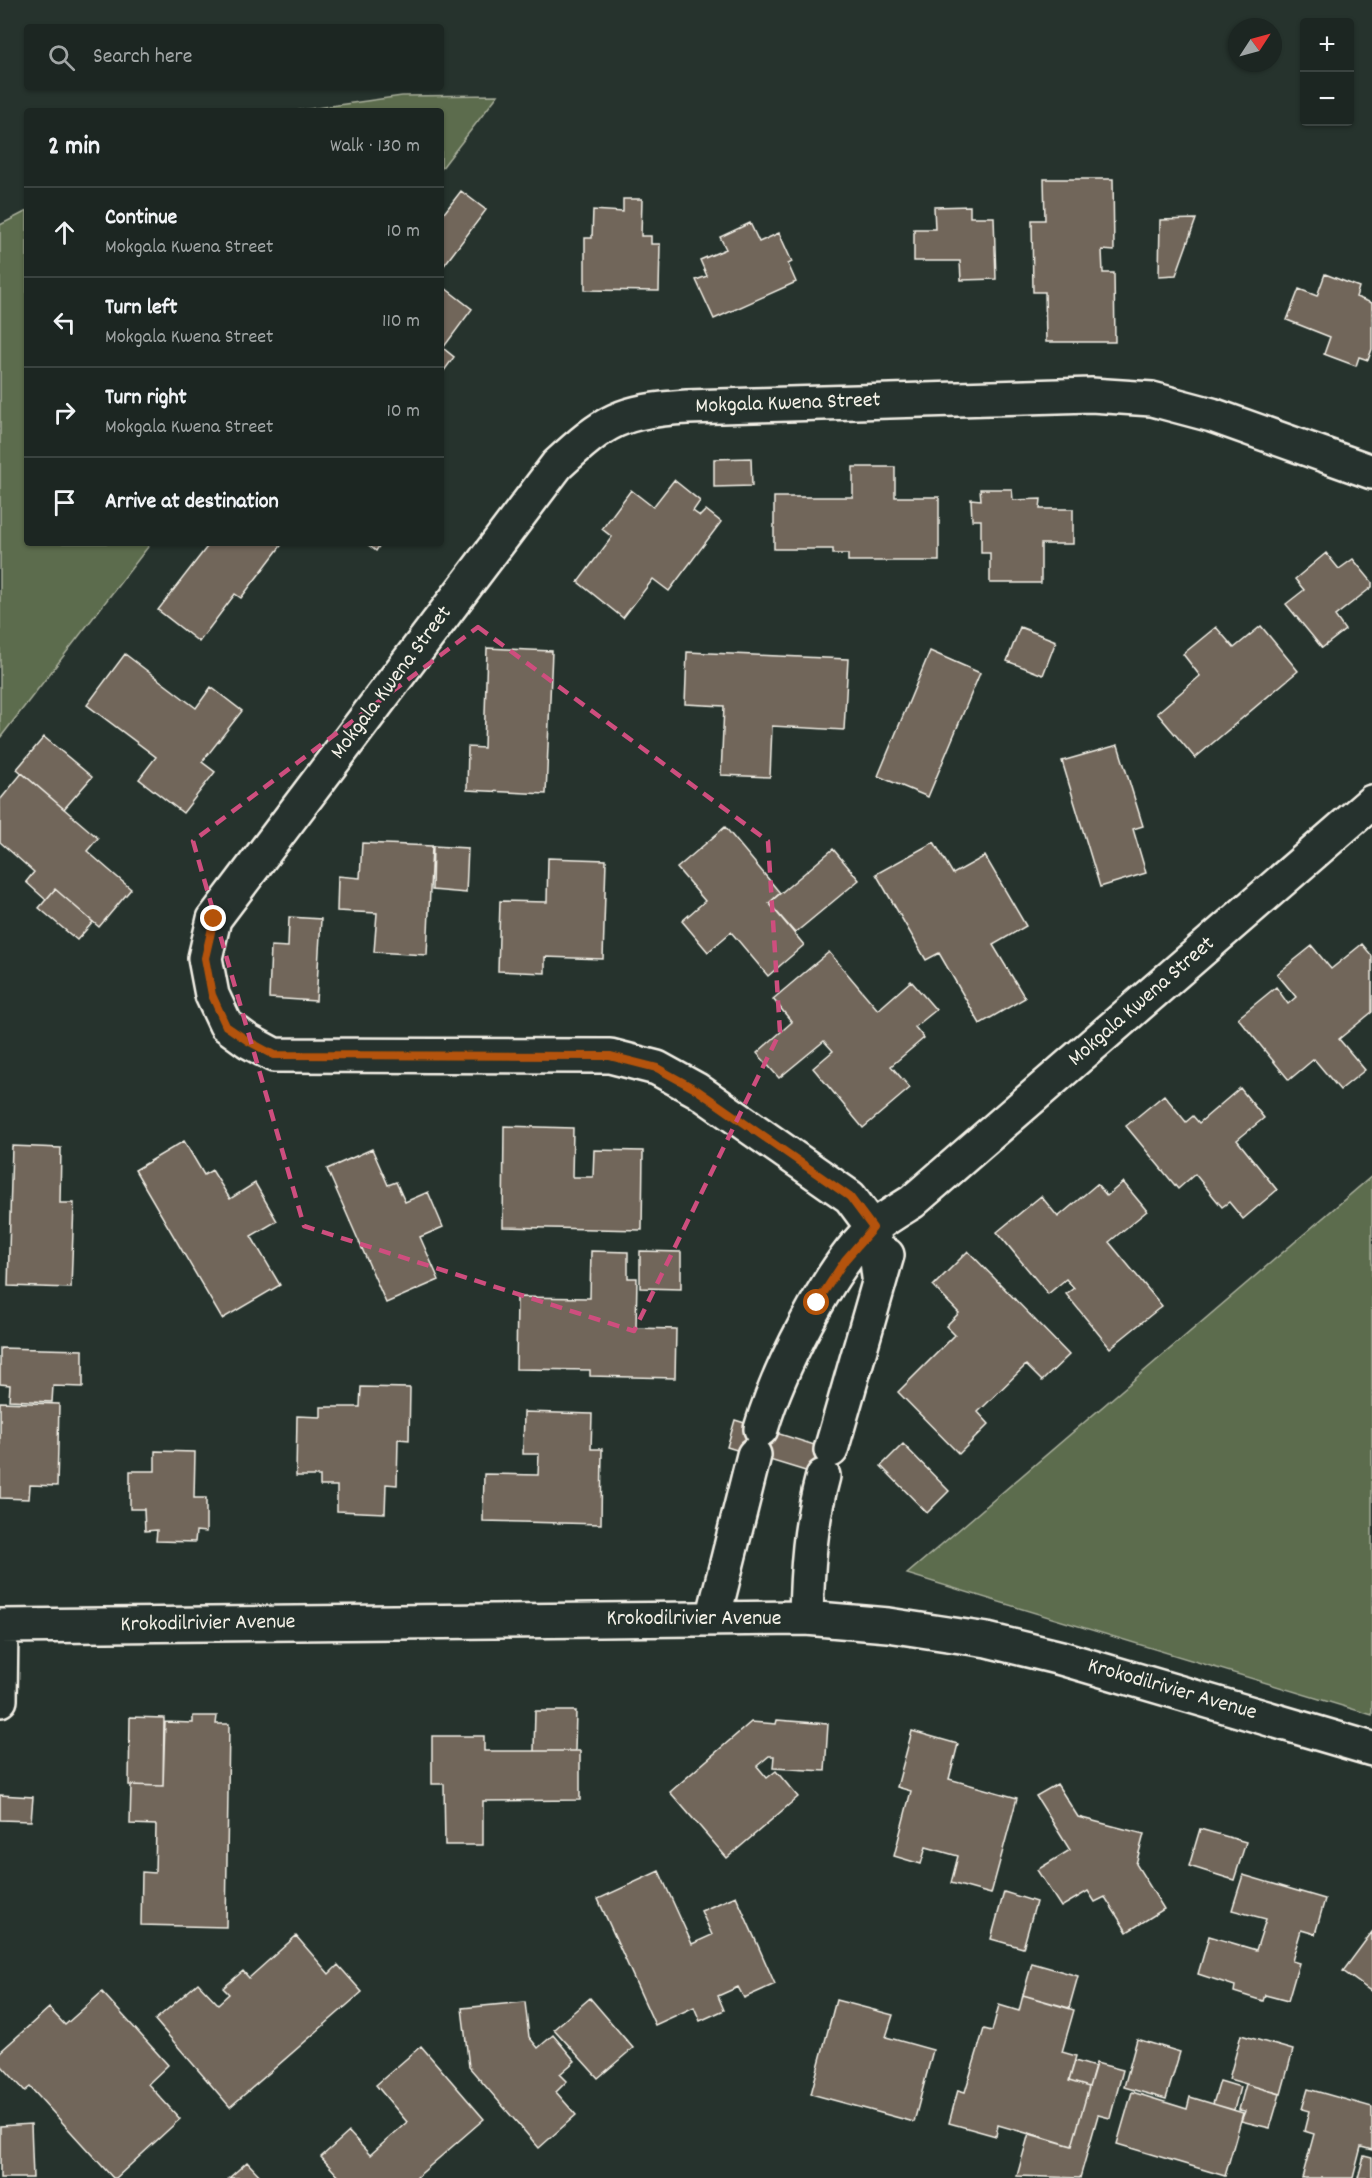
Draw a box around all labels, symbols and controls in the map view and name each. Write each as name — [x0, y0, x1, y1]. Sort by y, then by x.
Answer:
north arrow — [1228, 18, 1282, 72]
map controls — [1300, 18, 1354, 126]
button: + — [1300, 18, 1354, 72]
search box — [24, 24, 444, 90]
icon: search — [45, 41, 78, 74]
text: Search here — [93, 42, 192, 73]
button: − — [1300, 72, 1354, 126]
text: 2 min — [48, 129, 100, 166]
text: Walk · 130 m — [330, 133, 420, 161]
text: Continue — [105, 203, 177, 234]
icon: ahead — [48, 216, 81, 249]
text: 10 m — [386, 218, 420, 246]
text: Mokgala Kwena Street — [105, 234, 273, 262]
text: Turn left — [105, 293, 177, 324]
icon: left — [48, 306, 81, 339]
text: 110 m — [382, 308, 420, 336]
text: Mokgala Kwena Street — [105, 324, 273, 352]
text: Turn right — [105, 383, 187, 414]
street label: Mokgala Kwena Street — [695, 385, 881, 423]
icon: right — [48, 396, 81, 429]
text: 10 m — [386, 398, 420, 426]
text: Mokgala Kwena Street — [105, 414, 273, 442]
icon: arrive — [48, 486, 81, 519]
text: Arrive at destination — [105, 487, 279, 518]
street label: Mokgala Kwena Street — [324, 600, 460, 766]
route end — [200, 905, 226, 931]
street label: Mokgala Kwena Street — [1062, 930, 1222, 1074]
route start — [803, 1289, 829, 1315]
street label: Krokodilrivier Avenue — [607, 1604, 781, 1635]
street label: Krokodilrivier Avenue — [120, 1607, 296, 1641]
street label: Krokodilrivier Avenue — [1084, 1651, 1260, 1729]

